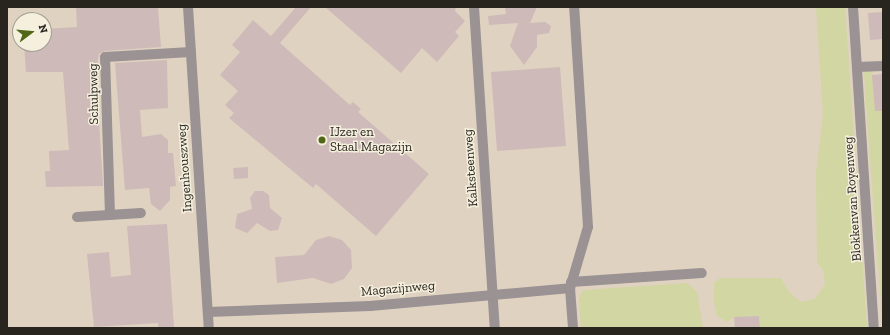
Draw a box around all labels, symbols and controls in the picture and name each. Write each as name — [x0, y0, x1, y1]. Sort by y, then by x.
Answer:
north arrow — [12, 12, 52, 52]
text: N — [36, 23, 50, 35]
street label: Schulpweg — [86, 63, 102, 125]
street label: Ingenhouszweg — [174, 123, 196, 213]
place label: IJzer en Staal Magazijn — [330, 125, 412, 156]
street label: Kalksteenweg — [461, 129, 481, 207]
marker: IJzer en Staal Magazijn — [317, 135, 327, 145]
street label: Blokkenvan Royenweg — [841, 136, 865, 262]
street label: Magazijnweg — [360, 278, 436, 300]

